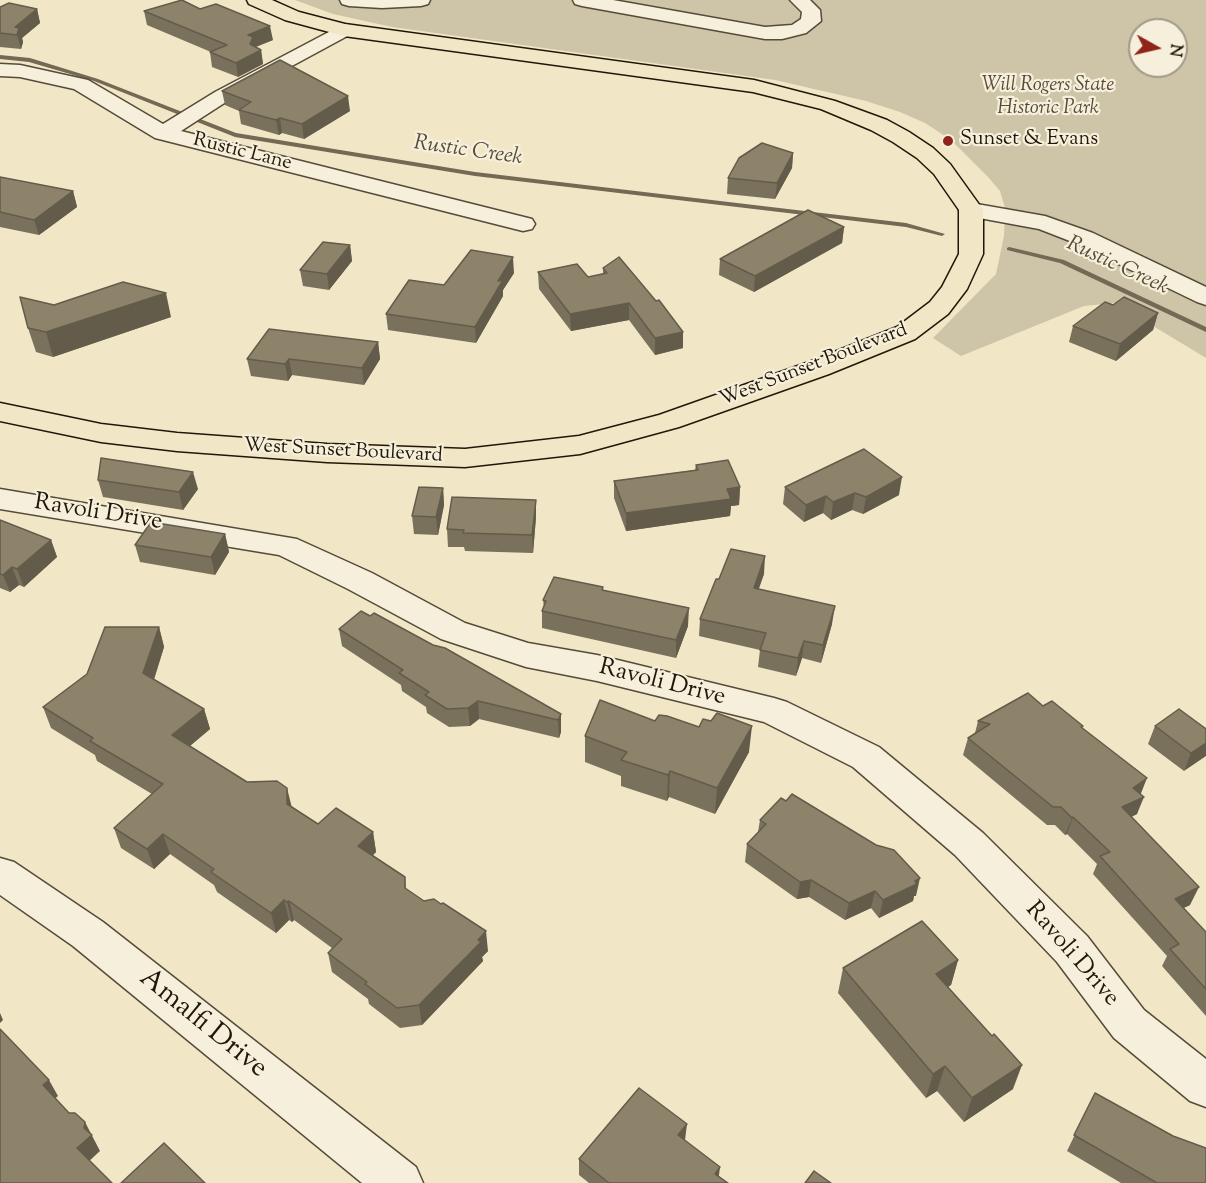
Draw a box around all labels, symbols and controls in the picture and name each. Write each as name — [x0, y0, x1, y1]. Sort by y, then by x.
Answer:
north arrow — [1128, 18, 1188, 78]
text: N — [1162, 42, 1187, 58]
park label: Will Rogers State Historic Park — [982, 75, 1114, 122]
street label: Rustic Lane — [190, 129, 294, 177]
place label: Sunset & Evans — [960, 129, 1098, 153]
water label: Rustic Creek — [412, 131, 524, 173]
marker: Sunset & Evans — [941, 134, 955, 148]
water label: Rustic Creek — [1062, 232, 1172, 302]
street label: West Sunset Boulevard — [717, 319, 911, 413]
street label: West Sunset Boulevard — [243, 435, 443, 469]
street label: Ravoli Drive — [32, 490, 164, 538]
street label: Ravoli Drive — [596, 654, 728, 714]
street label: Ravoli Drive — [1018, 897, 1124, 1013]
street label: Amalfi Drive — [131, 963, 273, 1087]

